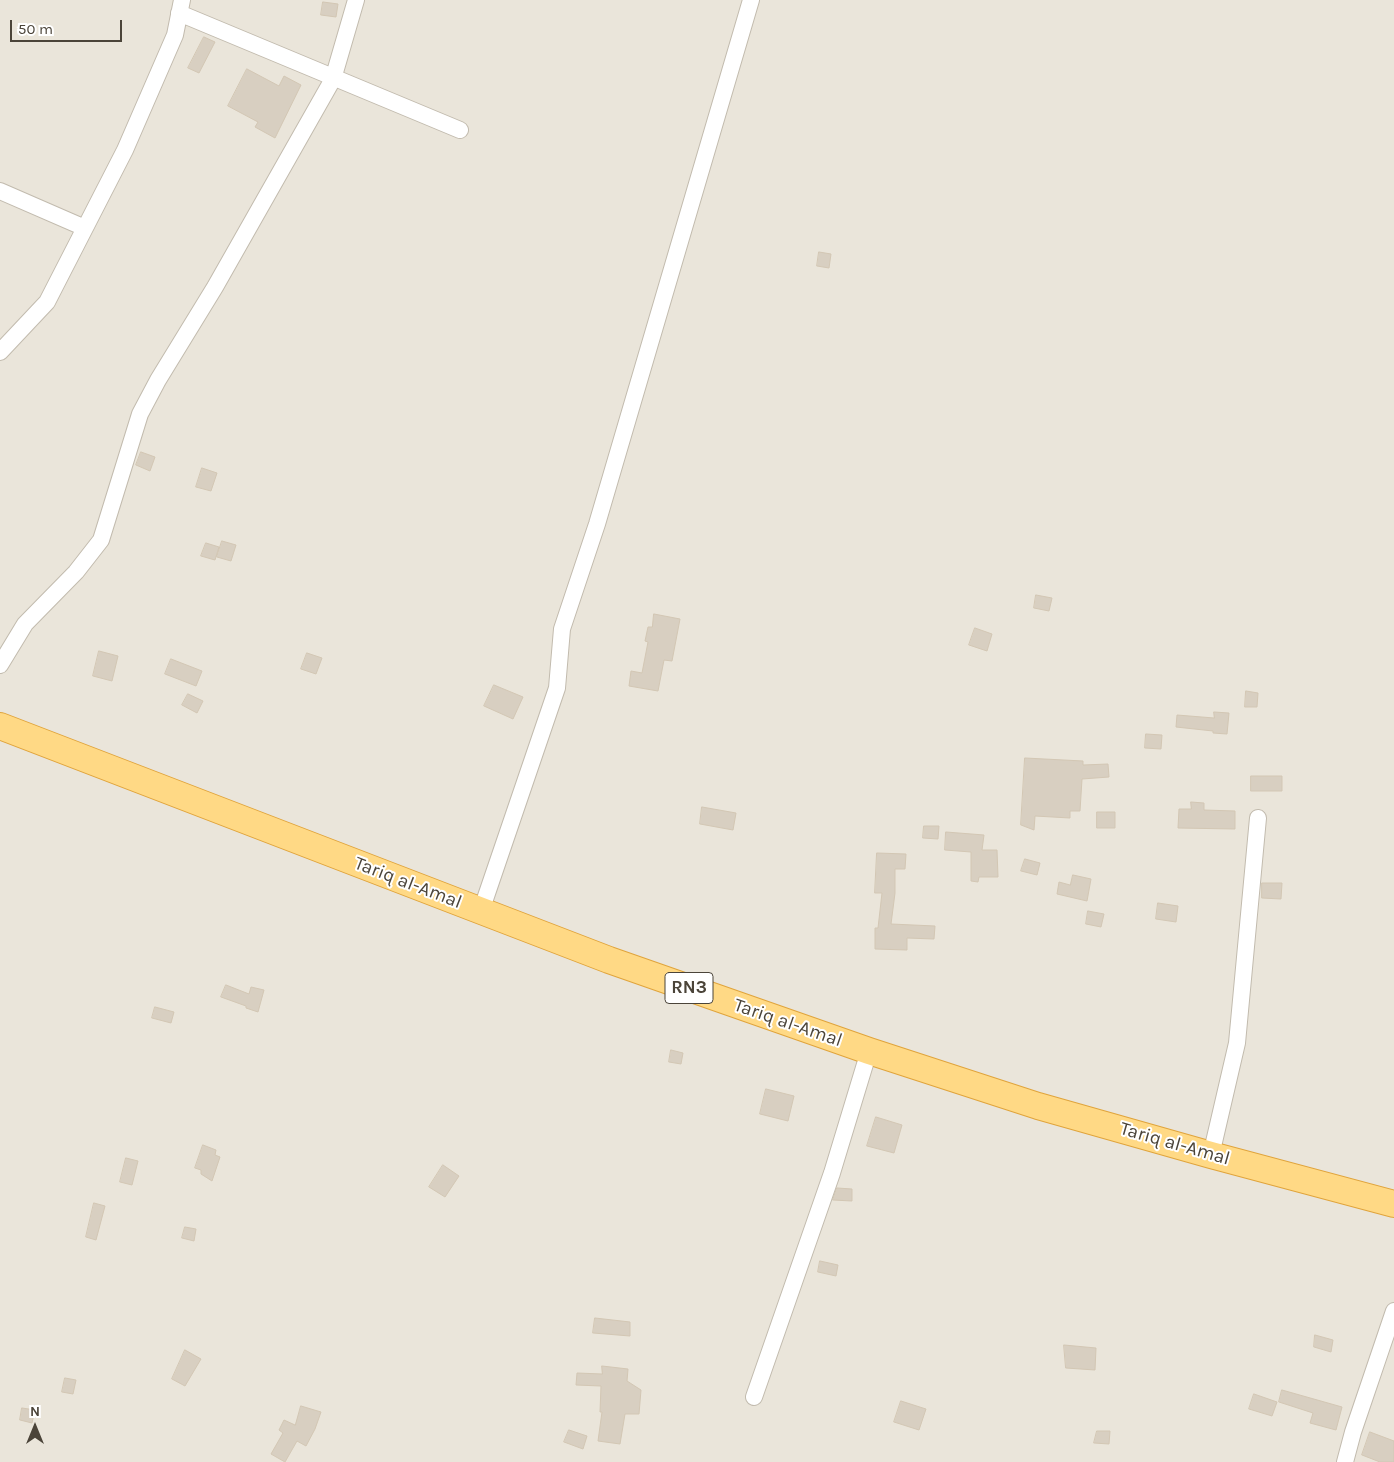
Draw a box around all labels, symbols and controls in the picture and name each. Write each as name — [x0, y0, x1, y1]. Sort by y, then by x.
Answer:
scale bar — [12, 10, 125, 42]
text: 50 m — [18, 20, 53, 38]
street label: Tariq al-Amal — [351, 852, 465, 914]
road number: RN3 — [665, 972, 713, 1004]
street label: Tariq al-Amal — [731, 994, 845, 1052]
street label: Tariq al-Amal — [1117, 1117, 1233, 1171]
north arrow — [10, 1402, 60, 1452]
text: N — [30, 1403, 40, 1420]

